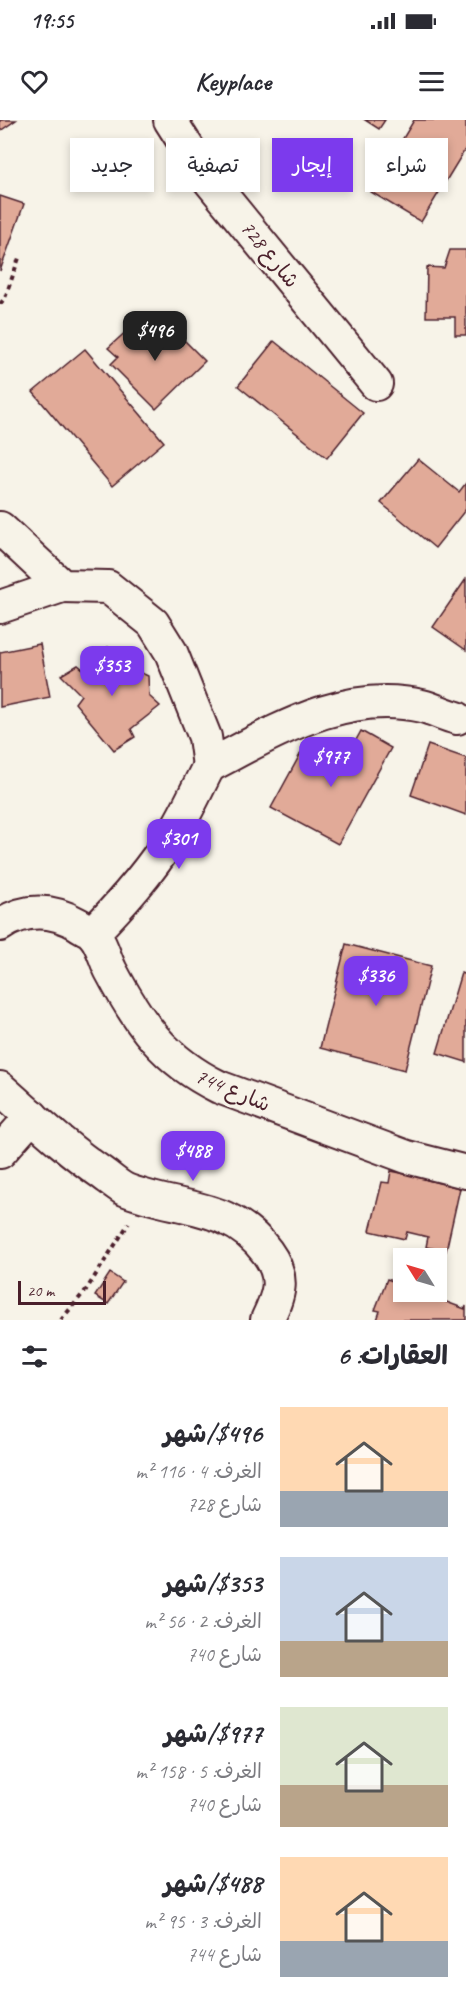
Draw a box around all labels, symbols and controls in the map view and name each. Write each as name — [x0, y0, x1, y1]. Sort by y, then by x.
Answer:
text: 19:55 — [30, 7, 73, 35]
text: Keyplace — [195, 64, 271, 98]
icon: heart — [18, 65, 51, 98]
icon: menu — [415, 65, 448, 98]
chip: جديد — [70, 138, 154, 192]
chip: تصفية — [166, 138, 260, 192]
chip: إيجار — [272, 138, 353, 192]
chip: شراء — [365, 138, 448, 192]
street label: شارع 728 — [234, 215, 305, 294]
pin: $496 — [119, 311, 191, 362]
text: $496 — [137, 318, 173, 343]
pin: $353 — [76, 646, 148, 697]
text: $353 — [94, 653, 130, 678]
pin: $977 — [295, 737, 367, 788]
text: $977 — [313, 744, 349, 769]
pin: $301 — [143, 819, 215, 870]
text: $301 — [161, 826, 197, 851]
pin: $336 — [340, 956, 412, 1007]
text: $336 — [358, 963, 394, 988]
street label: شارع 744 — [191, 1063, 274, 1119]
pin: $488 — [157, 1131, 229, 1182]
text: $488 — [175, 1138, 211, 1163]
north arrow — [393, 1248, 447, 1302]
map controls — [393, 1248, 447, 1302]
scale bar — [18, 1278, 106, 1306]
text: 20 m — [27, 1281, 54, 1301]
text: العقارات: 6 — [337, 1339, 448, 1372]
icon: filters — [18, 1340, 51, 1373]
text: $496/شهر — [163, 1417, 262, 1450]
icon: home — [328, 1431, 400, 1503]
text: الغرف: 4 · 116 m² — [135, 1459, 262, 1484]
text: شارع 728 — [187, 1492, 262, 1517]
text: $353/شهر — [164, 1567, 262, 1600]
icon: home — [328, 1581, 400, 1653]
text: الغرف: 2 · 56 m² — [144, 1609, 262, 1634]
text: شارع 740 — [187, 1642, 262, 1667]
text: $977/شهر — [164, 1717, 262, 1750]
icon: home — [328, 1731, 400, 1803]
text: الغرف: 5 · 158 m² — [135, 1759, 262, 1784]
text: شارع 740 — [187, 1792, 262, 1817]
text: $488/شهر — [163, 1867, 262, 1900]
icon: home — [328, 1881, 400, 1953]
text: الغرف: 3 · 95 m² — [144, 1909, 262, 1934]
text: شارع 744 — [187, 1942, 262, 1967]

